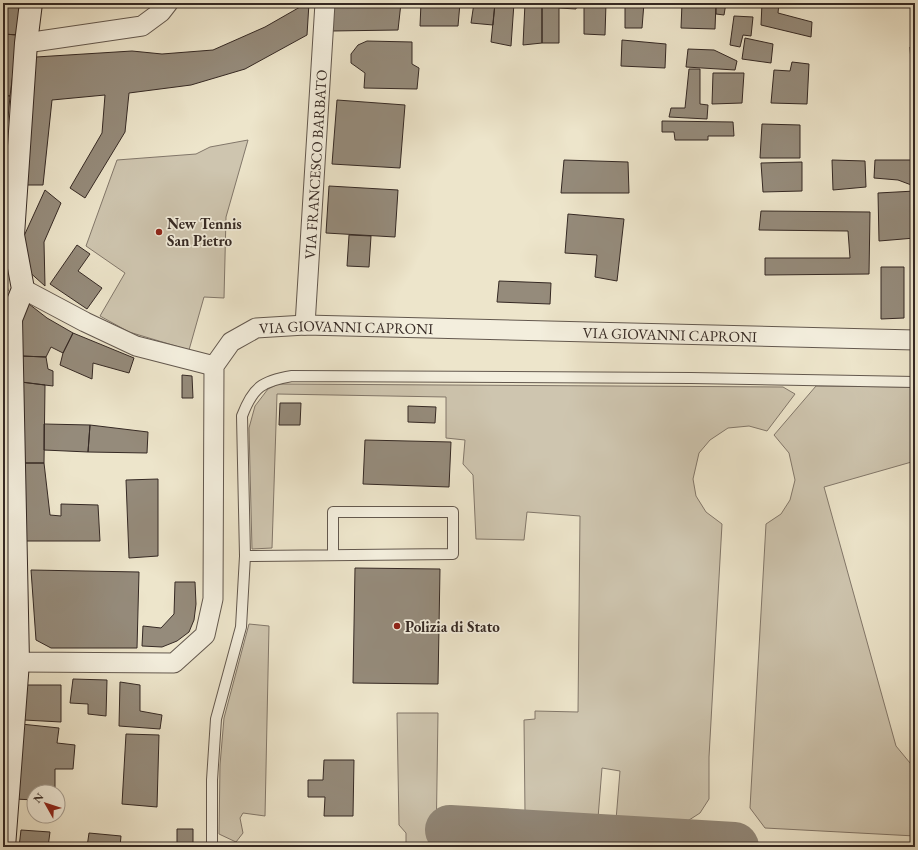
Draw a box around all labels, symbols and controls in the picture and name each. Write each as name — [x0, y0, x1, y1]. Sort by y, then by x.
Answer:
street label: VIA FRANCESCO BARBATO — [300, 69, 330, 260]
place label: New Tennis San Pietro — [167, 214, 242, 250]
marker: New Tennis San Pietro — [154, 227, 164, 237]
street label: VIA GIOVANNI CAPRONI — [258, 315, 433, 338]
street label: VIA GIOVANNI CAPRONI — [582, 322, 757, 346]
place label: Polizia di Stato — [405, 617, 500, 636]
marker: Polizia di Stato — [392, 621, 402, 631]
north arrow — [26, 784, 66, 824]
text: N — [30, 790, 47, 806]

